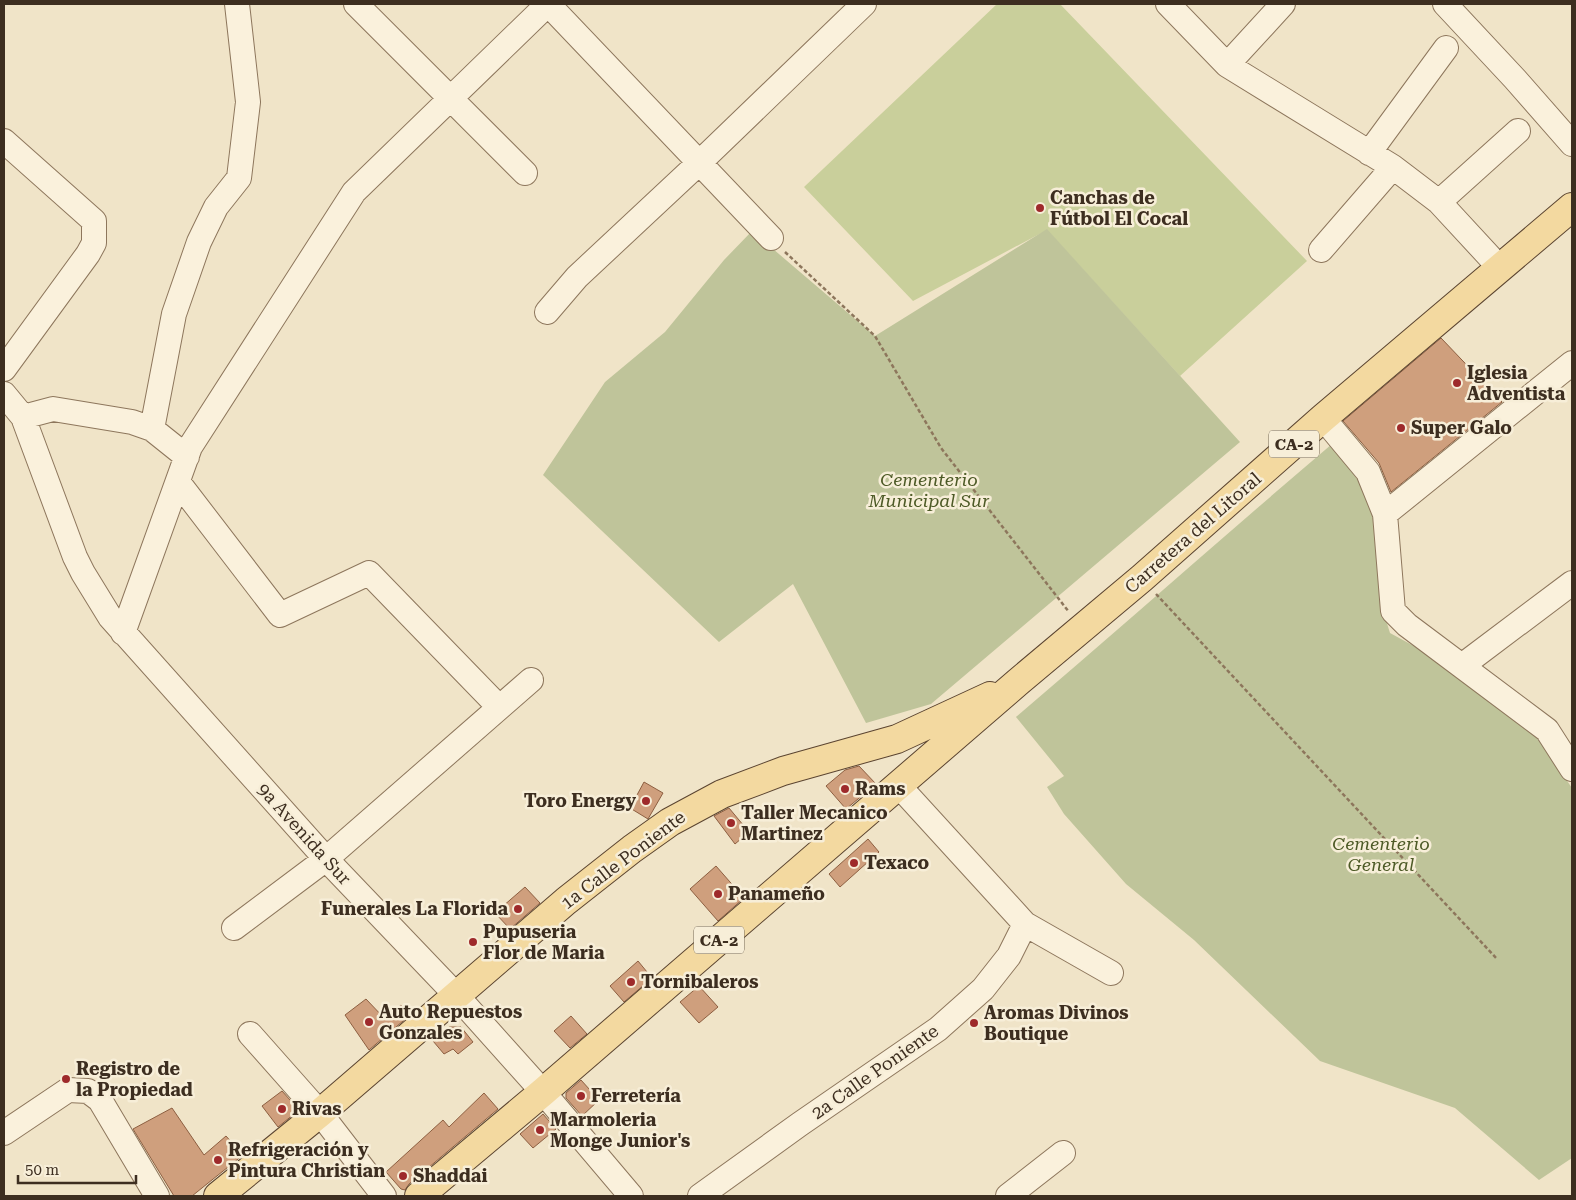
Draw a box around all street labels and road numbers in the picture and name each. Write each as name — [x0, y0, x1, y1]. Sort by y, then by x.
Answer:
road number: CA-2 — [1269, 430, 1319, 458]
street label: Carretera del Litoral — [1120, 468, 1265, 597]
street label: 9a Avenida Sur — [253, 779, 355, 889]
street label: 1a Calle Poniente — [556, 806, 689, 913]
road number: CA-2 — [694, 926, 744, 954]
street label: 2a Calle Poniente — [807, 1020, 942, 1123]

